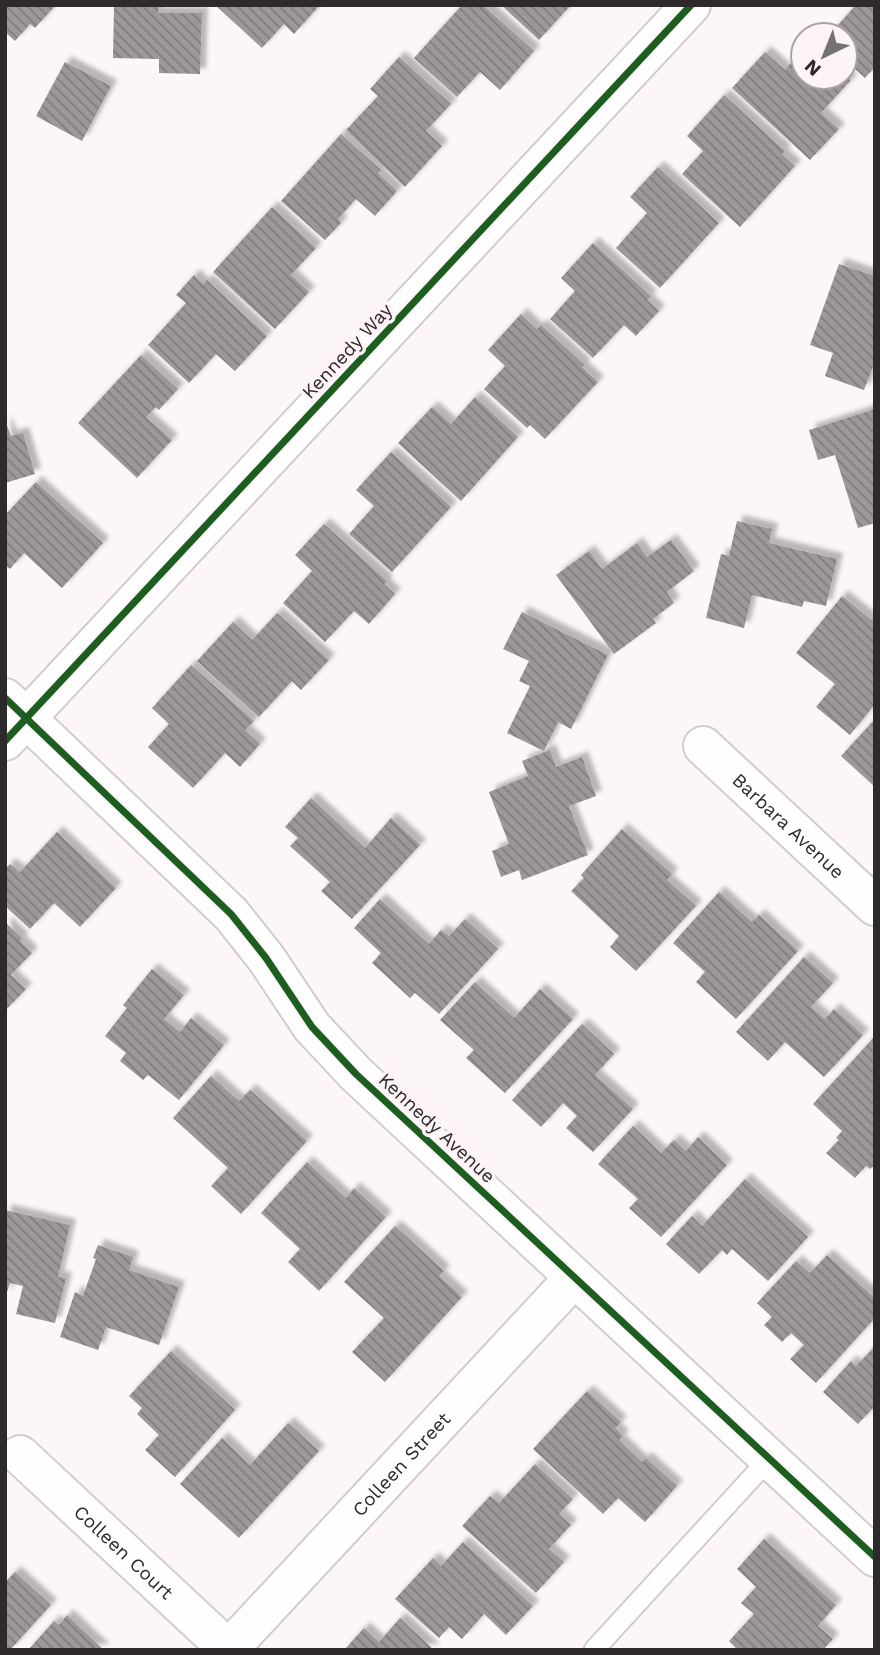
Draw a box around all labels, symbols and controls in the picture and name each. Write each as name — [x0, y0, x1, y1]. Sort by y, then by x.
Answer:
north arrow — [789, 21, 859, 91]
text: N — [800, 55, 826, 81]
street label: Kennedy Way — [297, 298, 397, 403]
street label: Barbara Avenue — [728, 768, 849, 883]
street label: Kennedy Avenue — [374, 1068, 500, 1188]
street label: Colleen Street — [347, 1407, 455, 1521]
street label: Colleen Court — [69, 1500, 178, 1604]

